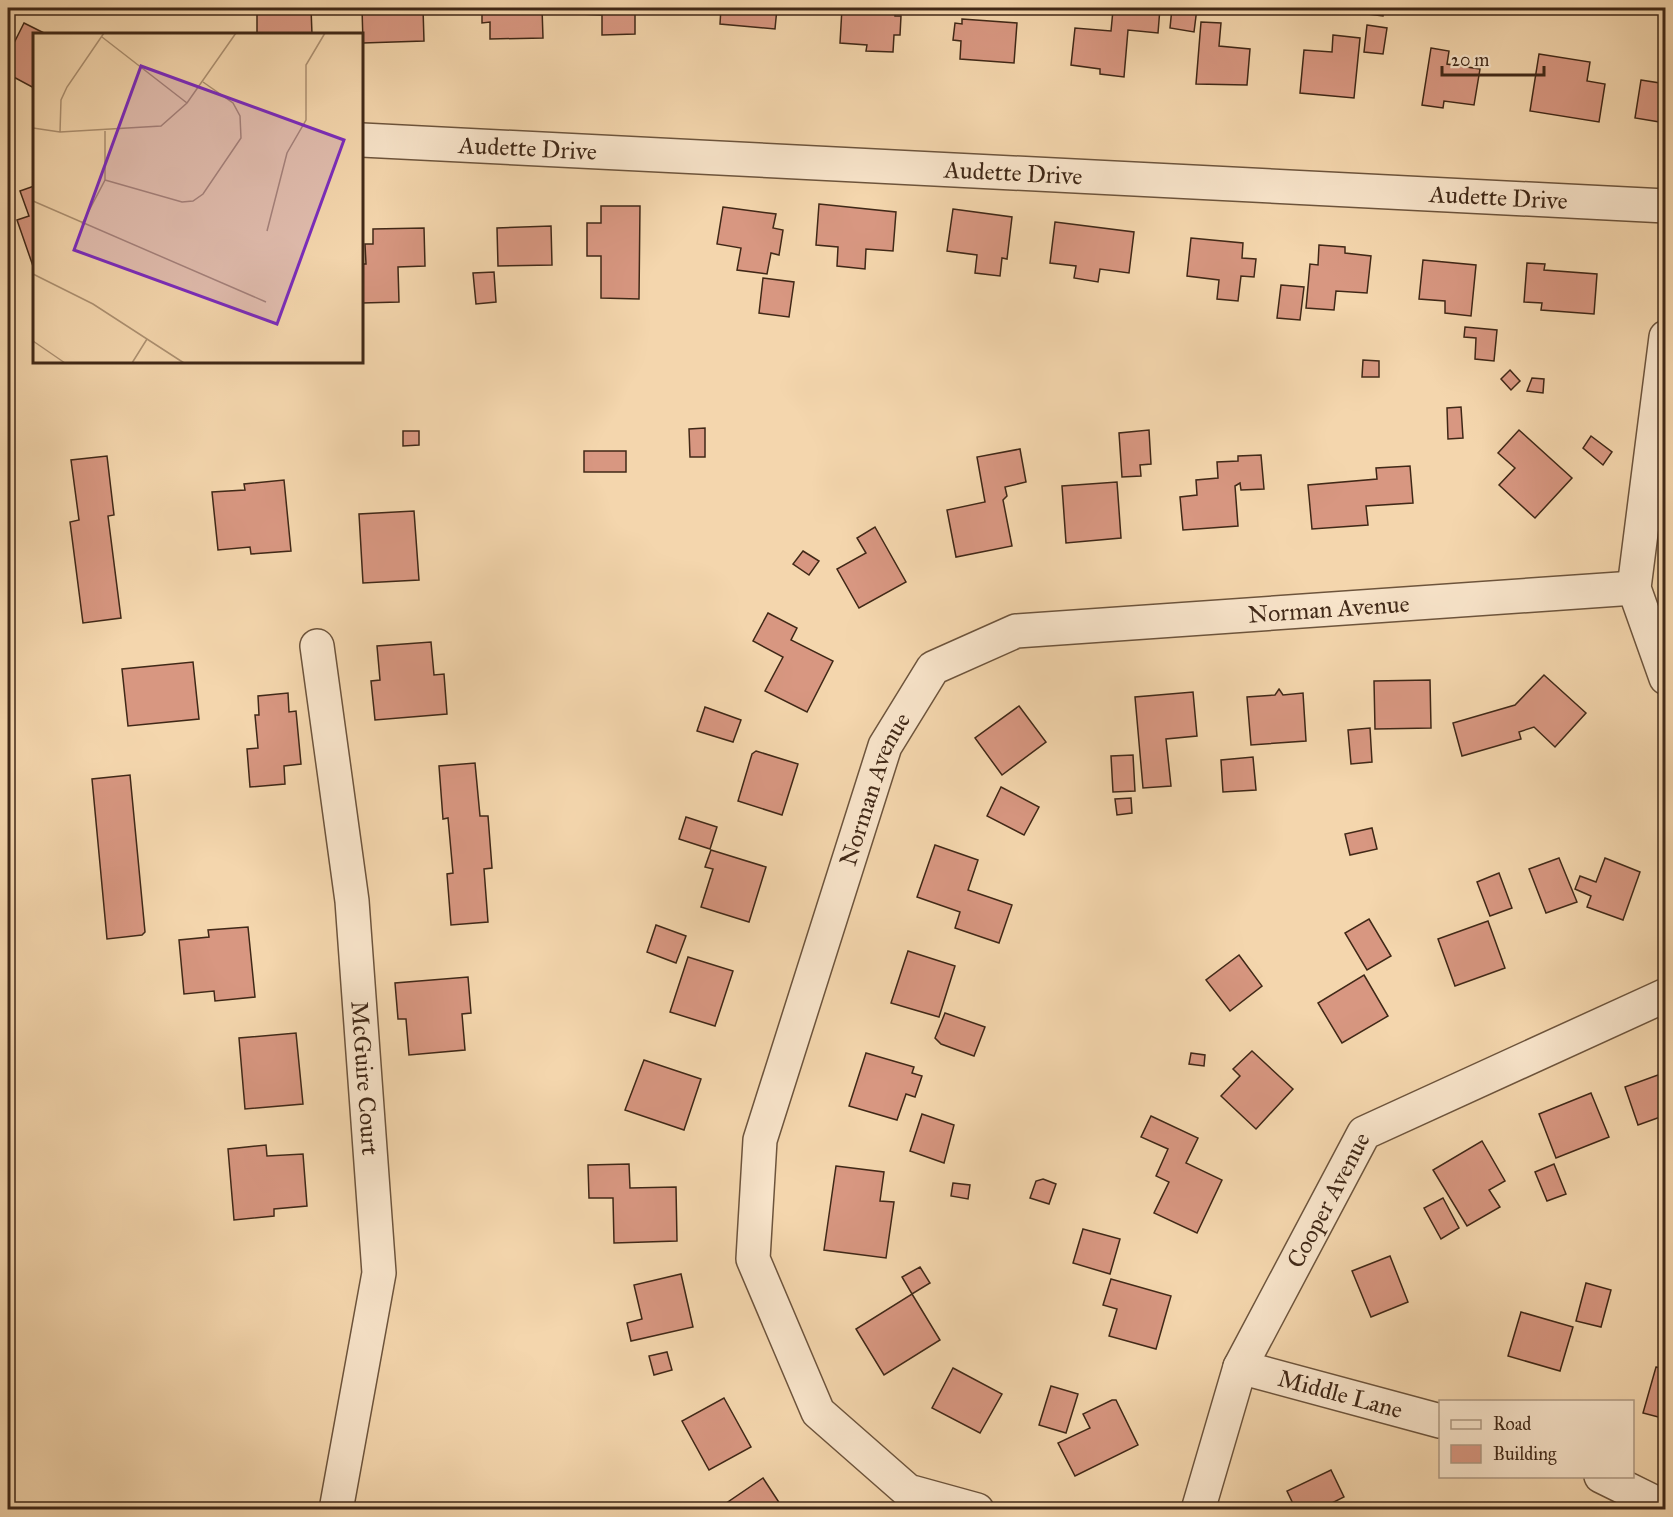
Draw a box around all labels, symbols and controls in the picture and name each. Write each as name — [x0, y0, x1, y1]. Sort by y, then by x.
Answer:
inset map — [33, 33, 363, 363]
scale bar — [1442, 39, 1544, 77]
text: 20 m — [1451, 49, 1489, 71]
street label: Audette Drive — [457, 130, 598, 167]
street label: Audette Drive — [942, 154, 1083, 191]
street label: Audette Drive — [1428, 179, 1568, 216]
street label: Norman Avenue — [1247, 589, 1410, 630]
street label: Norman Avenue — [833, 707, 917, 870]
street label: McGuire Court — [344, 1000, 385, 1157]
street label: Cooper Avenue — [1280, 1127, 1377, 1273]
street label: Middle Lane — [1275, 1363, 1406, 1425]
legend — [1439, 1400, 1634, 1478]
text: Road — [1493, 1413, 1531, 1435]
text: Building — [1493, 1443, 1557, 1466]

